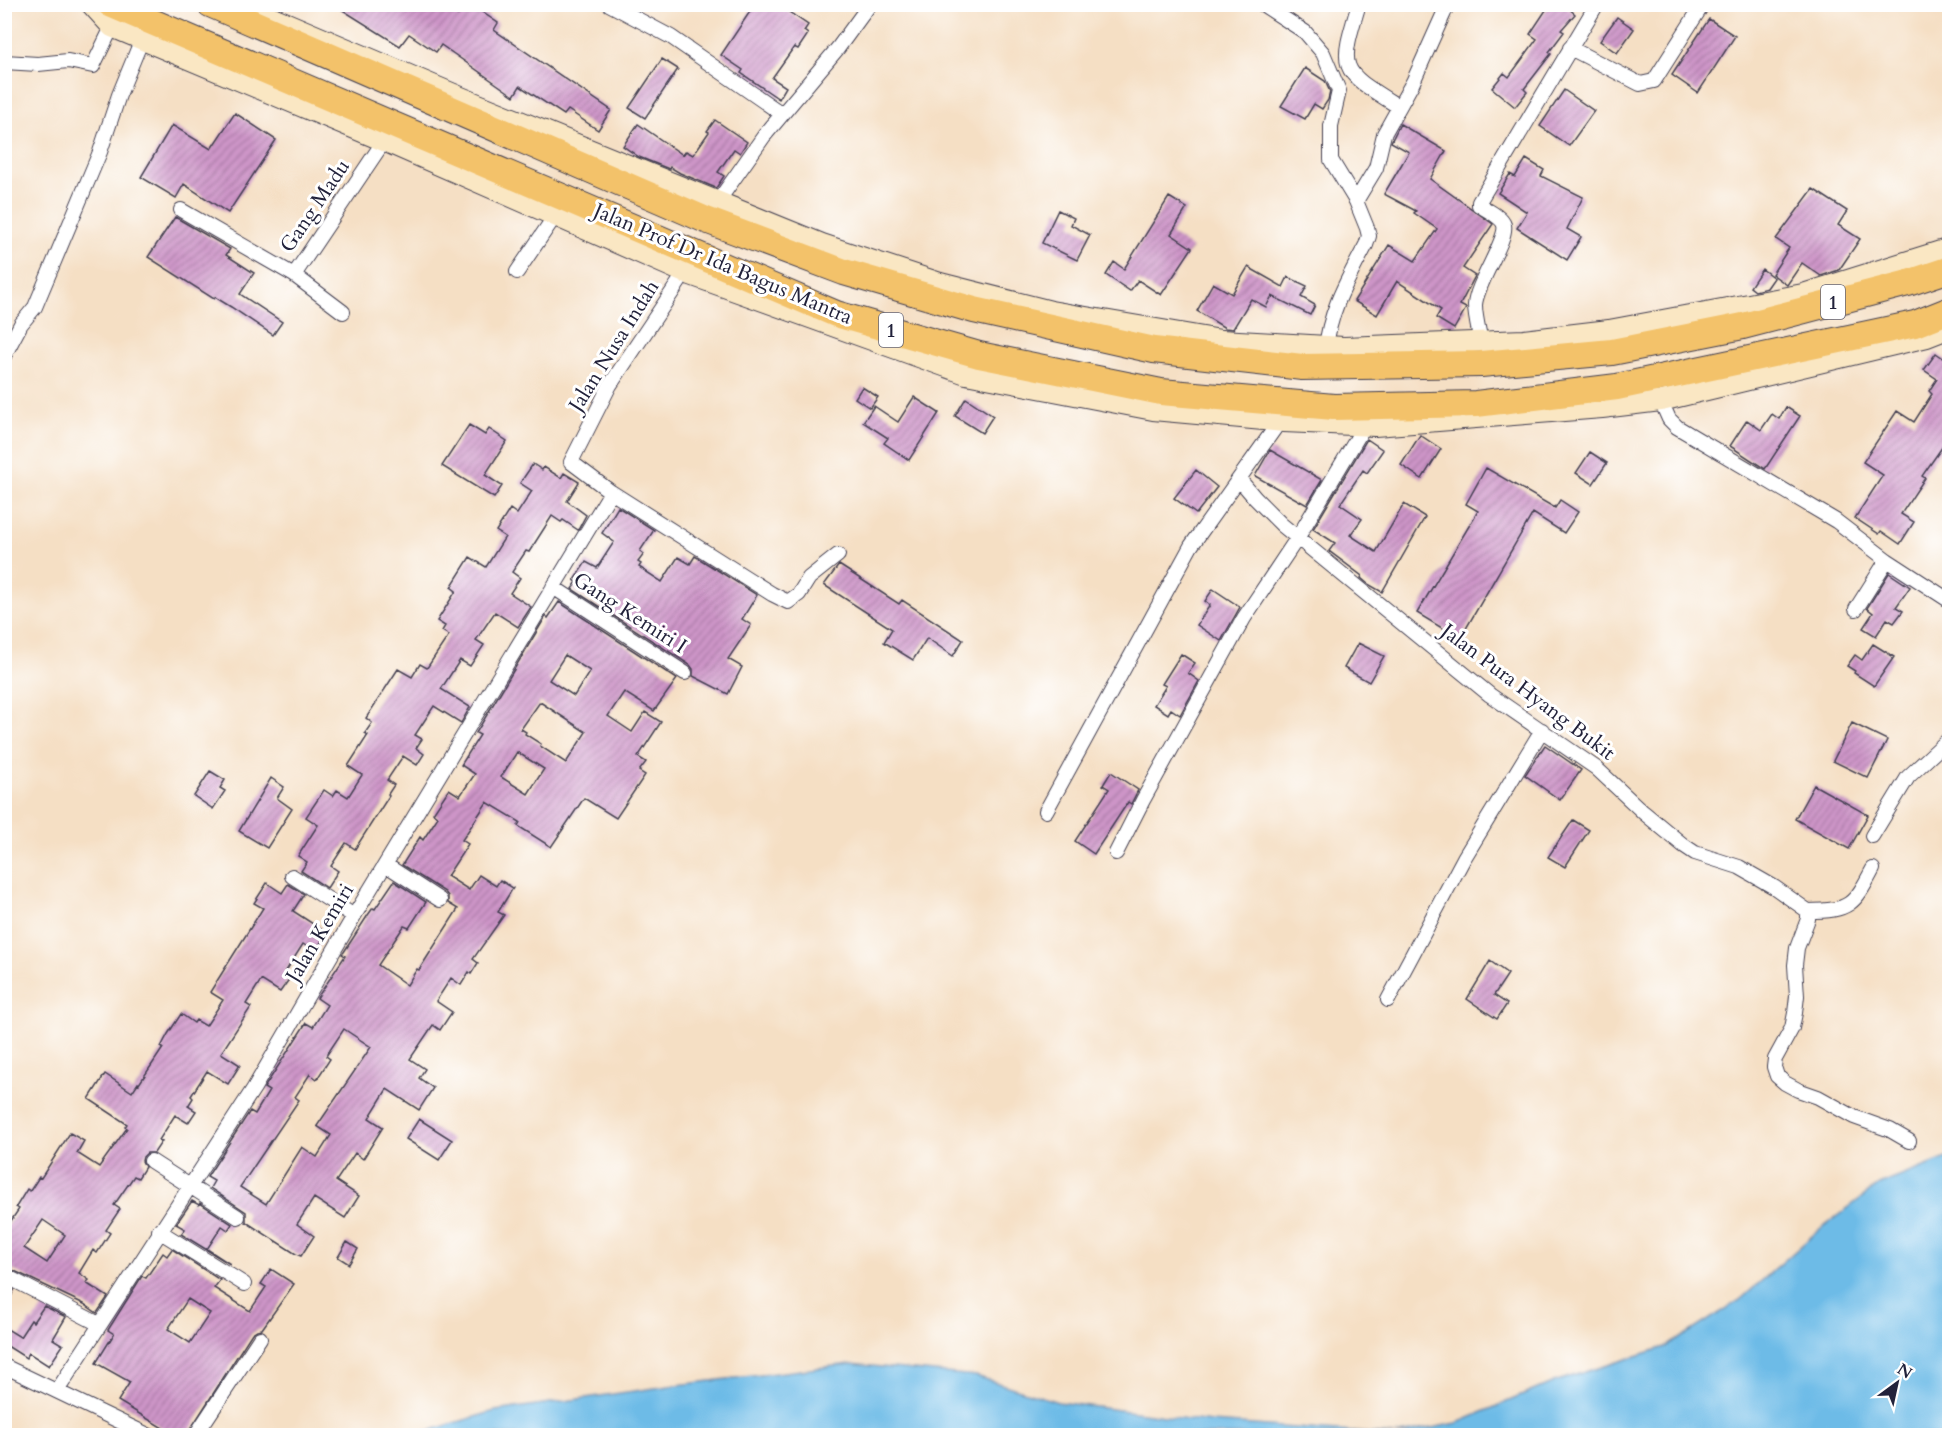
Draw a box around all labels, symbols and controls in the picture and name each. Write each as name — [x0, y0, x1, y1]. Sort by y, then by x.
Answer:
street label: Gang Madu — [273, 154, 357, 258]
street label: Jalan Prof Dr Ida Bagus Mantra — [586, 195, 857, 332]
street label: Jalan Nusa Indah — [560, 274, 666, 420]
road number: 1 — [1821, 285, 1845, 319]
road number: 1 — [879, 313, 903, 347]
street label: Gang Kemiri I — [567, 565, 693, 661]
street label: Jalan Pura Hyang Bukit — [1433, 615, 1621, 767]
street label: Jalan Kemiri — [278, 878, 361, 990]
north arrow — [1867, 1353, 1927, 1413]
text: N — [1893, 1358, 1917, 1384]

